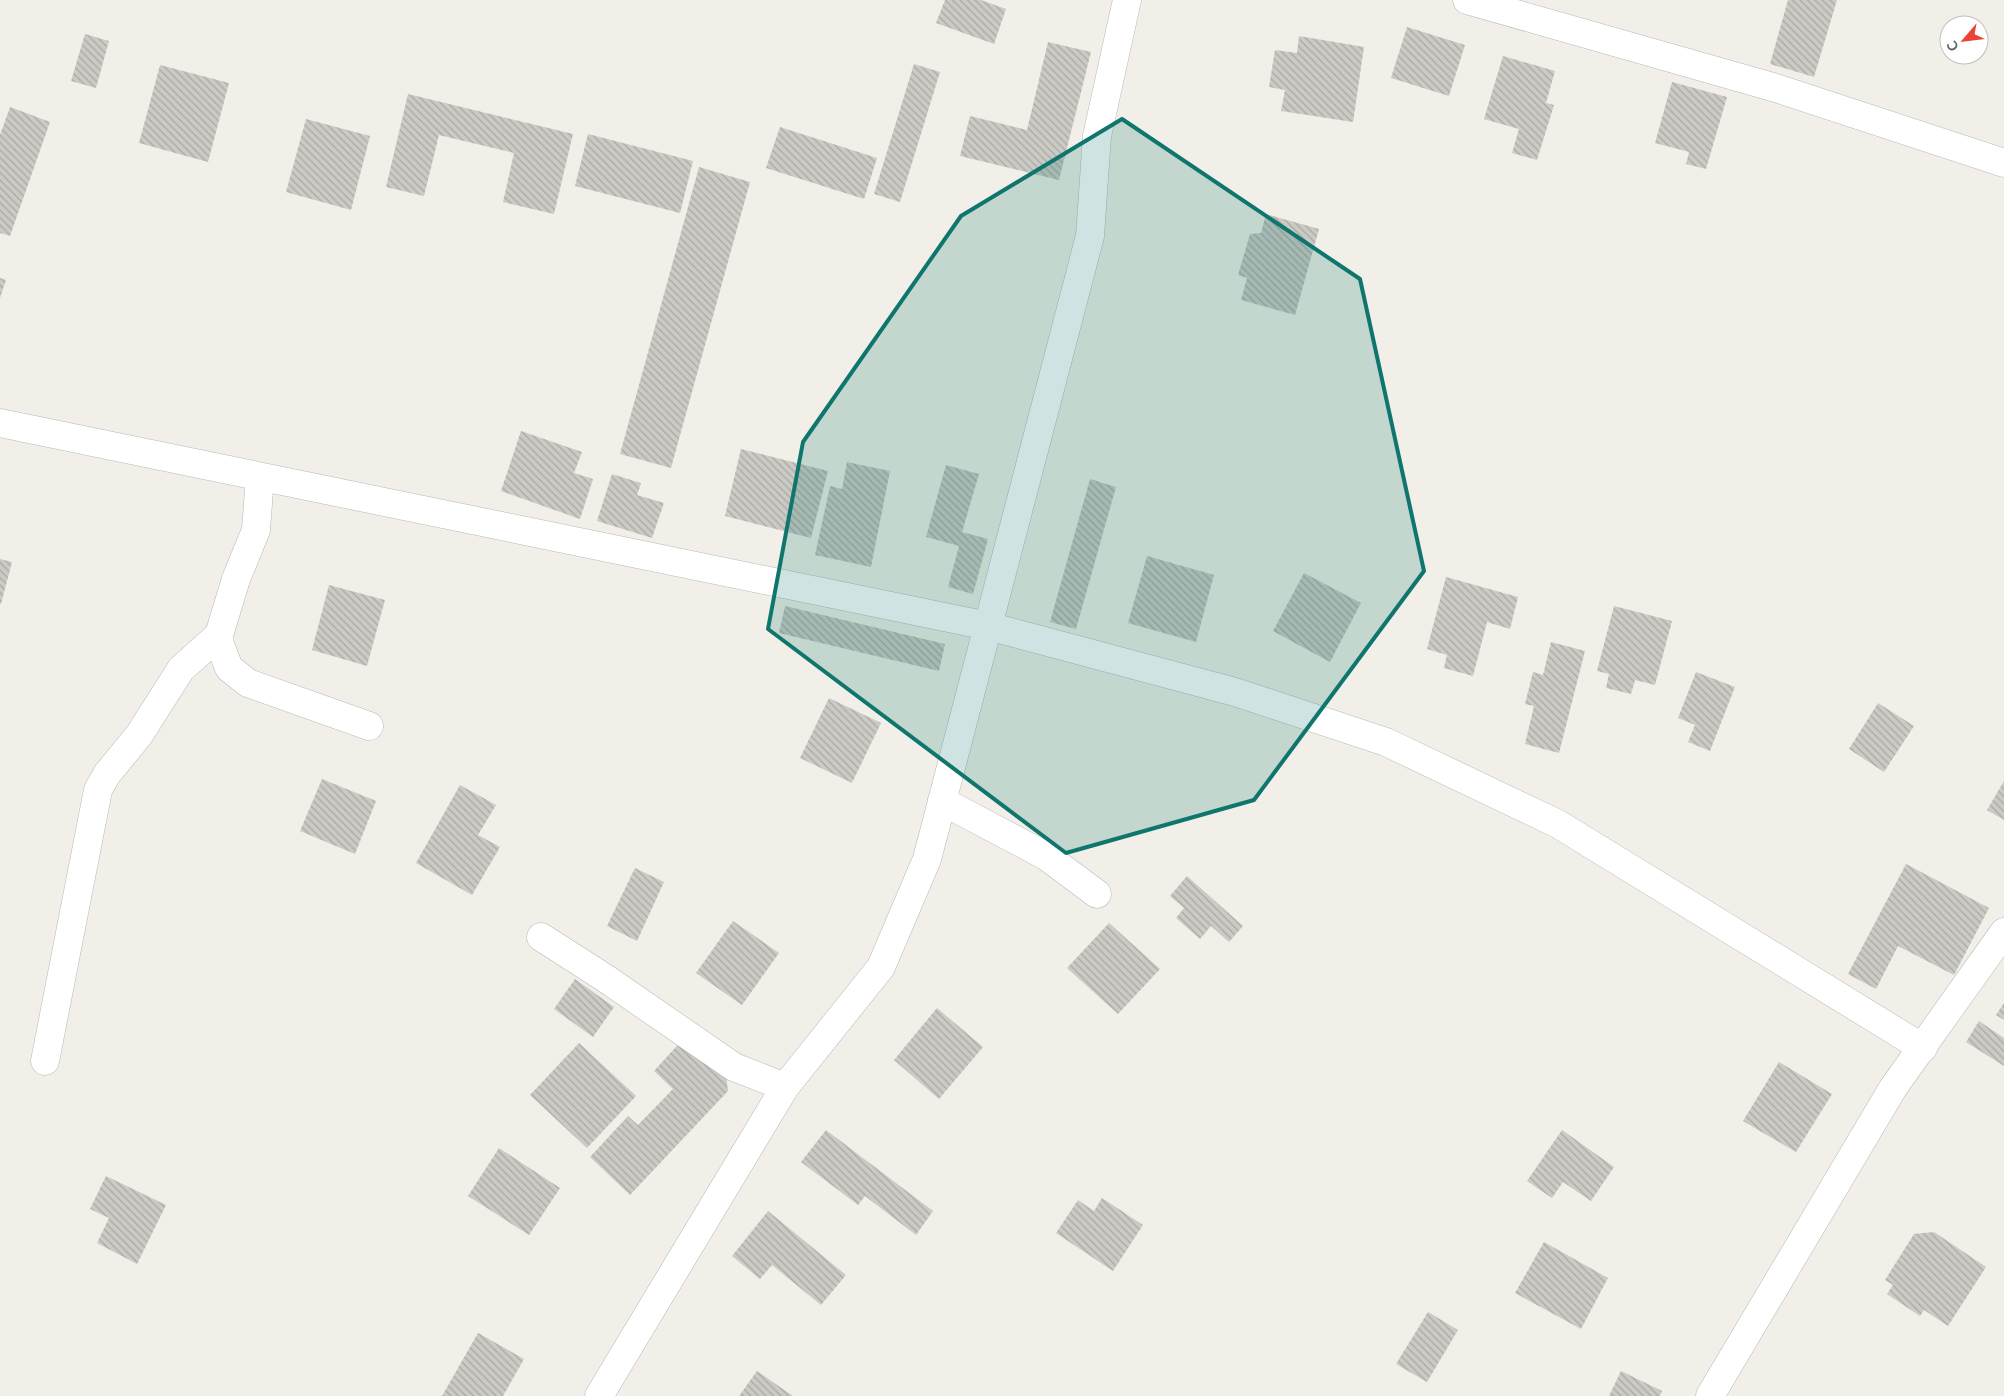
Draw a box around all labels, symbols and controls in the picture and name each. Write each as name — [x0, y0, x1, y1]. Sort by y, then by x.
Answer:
north arrow — [1939, 15, 1989, 65]
text: С — [1942, 38, 1963, 55]

